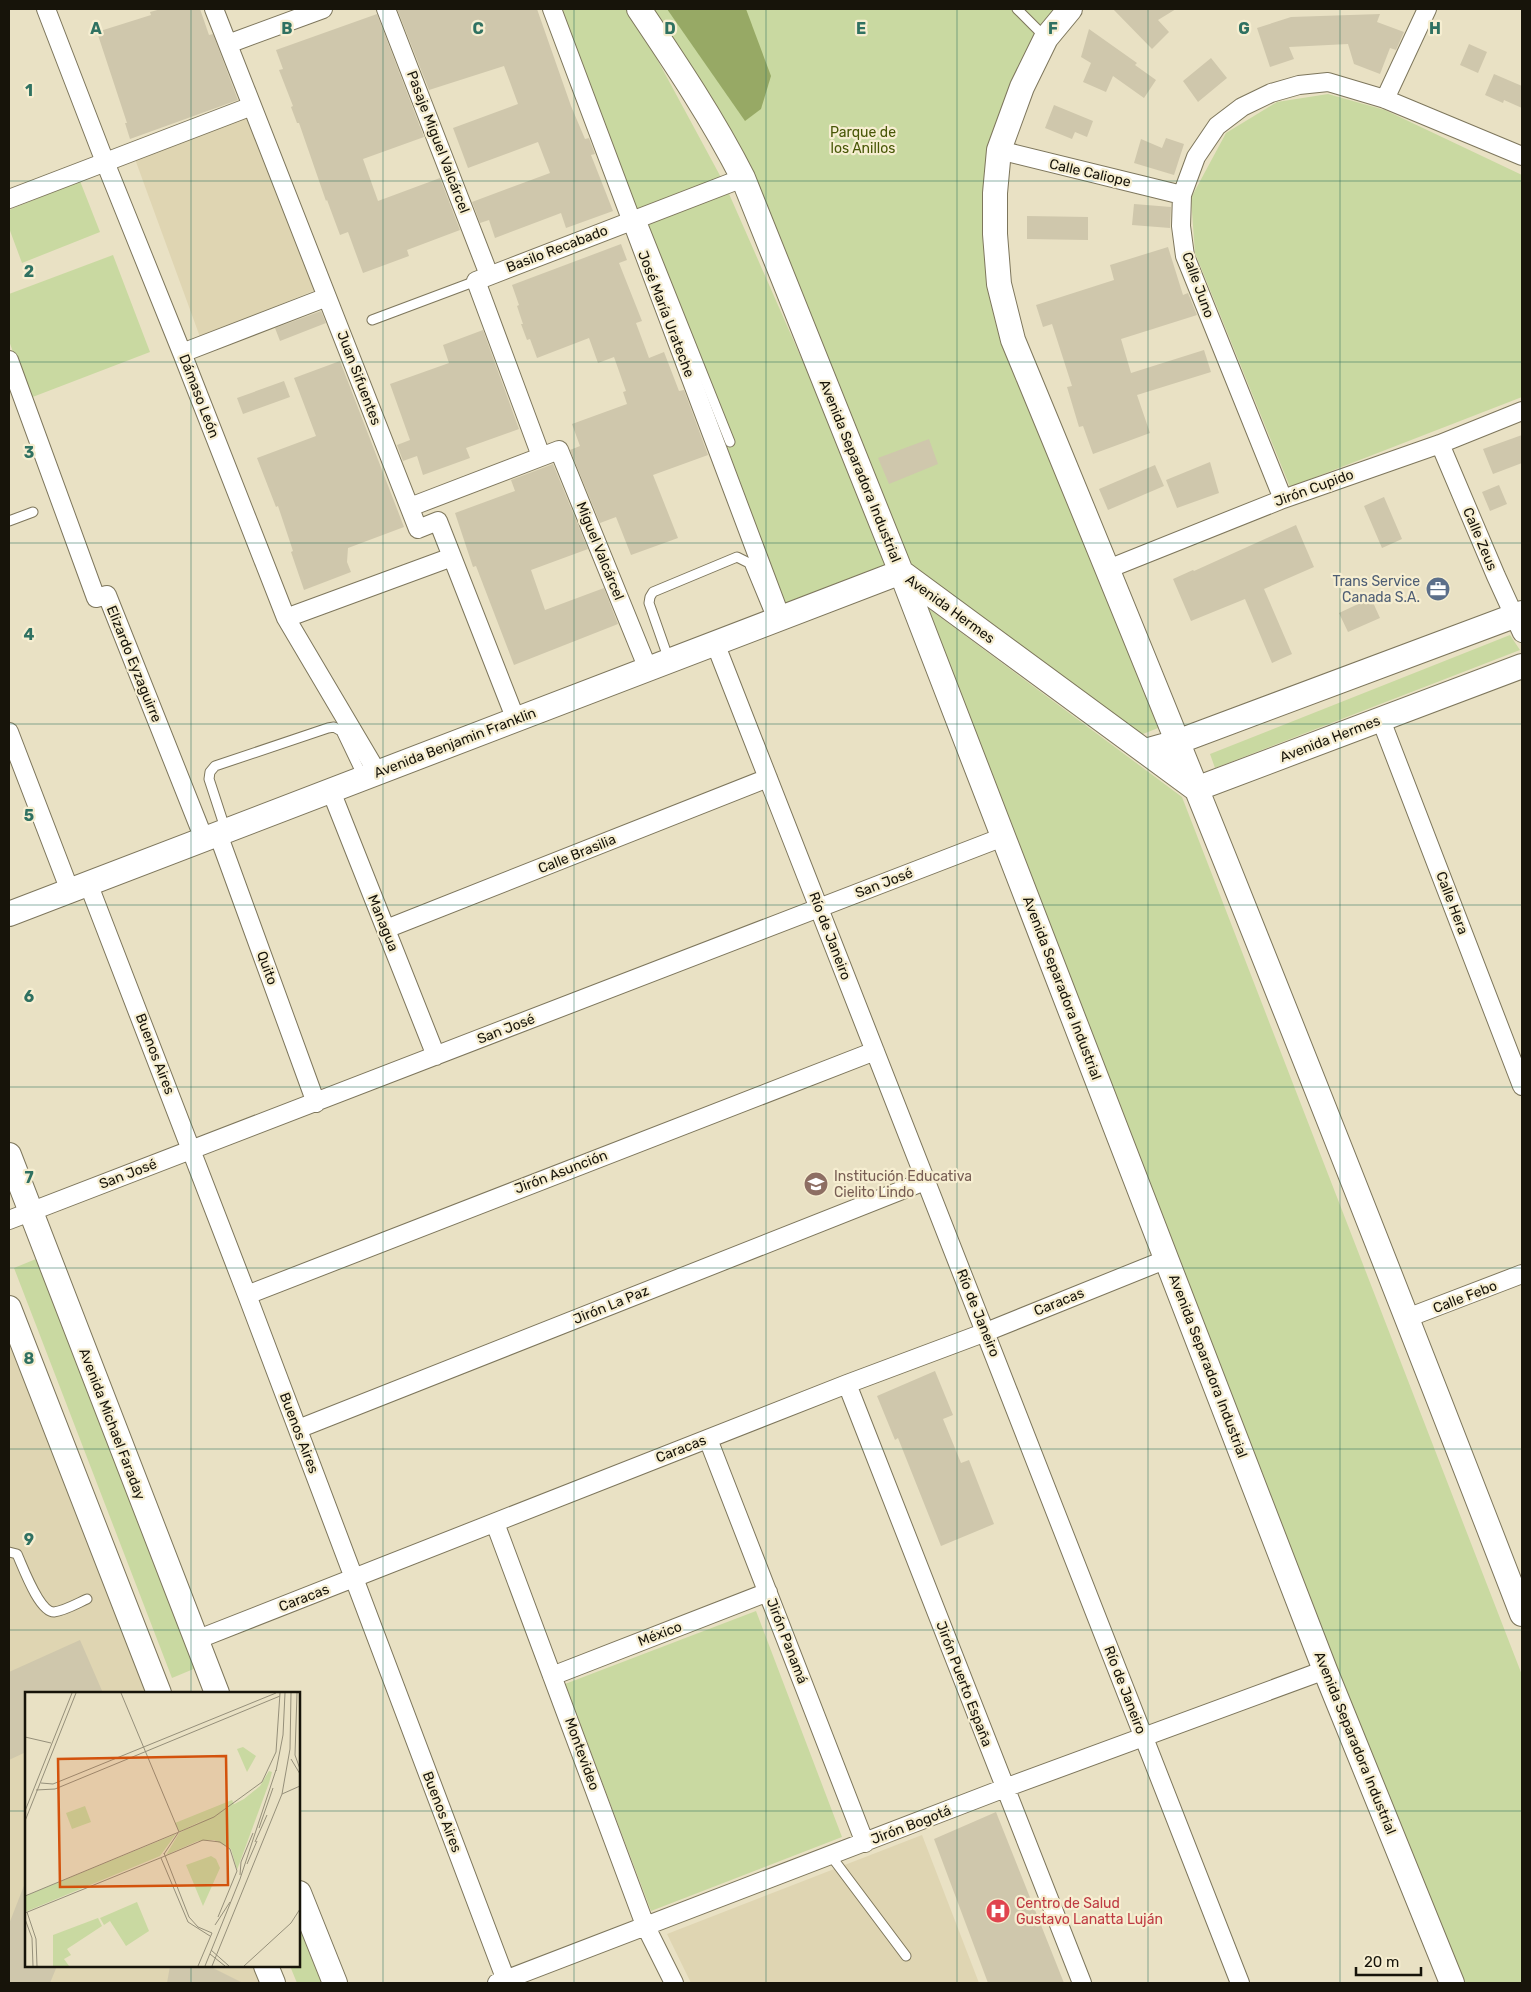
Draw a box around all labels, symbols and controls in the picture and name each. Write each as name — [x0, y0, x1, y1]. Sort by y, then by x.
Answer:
text: A — [90, 19, 102, 38]
text: B — [281, 19, 293, 38]
text: C — [472, 19, 484, 38]
text: D — [664, 19, 676, 38]
text: E — [856, 19, 866, 38]
text: F — [1048, 19, 1058, 38]
text: G — [1238, 19, 1250, 38]
text: H — [1429, 19, 1441, 38]
street label: Pasaje Miguel Valcárcel — [403, 68, 473, 216]
text: 1 — [25, 81, 33, 100]
park label: Parque de los Anillos — [830, 124, 896, 157]
street label: Calle Caliope — [1048, 155, 1133, 191]
street label: Basilo Recabado — [504, 222, 610, 276]
street label: José María Urateche — [634, 248, 698, 380]
street label: Calle Juno — [1178, 250, 1218, 320]
text: 2 — [24, 262, 34, 281]
street label: Juan Sifuentes — [333, 329, 385, 427]
street label: Dámaso León — [175, 352, 223, 440]
street label: Avenida Separadora Industrial — [816, 377, 904, 565]
text: 3 — [24, 443, 34, 462]
street label: Jirón Cupido — [1272, 466, 1356, 510]
street label: Miguel Valcárcel — [573, 499, 627, 603]
street label: Calle Zeus — [1459, 505, 1501, 573]
street label: Avenida Hermes — [902, 571, 998, 647]
place label: Trans Service Canada S.A. — [1332, 573, 1420, 606]
office icon: Trans Service Canada S.A. — [1425, 576, 1451, 602]
street label: Elizardo Eyzaguirre — [103, 603, 165, 725]
text: 4 — [24, 625, 35, 644]
street label: Avenida Benjamin Franklin — [372, 704, 538, 782]
street label: Avenida Hermes — [1277, 712, 1383, 766]
text: 5 — [24, 806, 34, 825]
street label: Calle Brasilia — [536, 831, 618, 877]
street label: San José — [853, 864, 915, 902]
street label: Calle Hera — [1432, 869, 1472, 937]
street label: Río de Janeiro — [805, 889, 855, 983]
street label: Managua — [364, 892, 402, 954]
street label: Avenida Separadora Industrial — [1019, 894, 1105, 1082]
street label: Quito — [253, 949, 281, 987]
text: 6 — [24, 987, 34, 1006]
street label: San José — [475, 1010, 537, 1048]
street label: Buenos Aires — [132, 1011, 178, 1097]
street label: Jirón Asunción — [512, 1146, 610, 1198]
street label: San José — [97, 1155, 159, 1193]
text: 7 — [24, 1168, 34, 1187]
place label: Institución Educativa Cielito Lindo — [834, 1168, 972, 1201]
school or university icon: Institución Educativa Cielito Lindo — [803, 1171, 829, 1197]
street label: Río de Janeiro — [953, 1267, 1003, 1359]
street label: Avenida Separadora Industrial — [1165, 1272, 1251, 1460]
street label: Calle Febo — [1431, 1277, 1499, 1317]
street label: Jirón La Paz — [571, 1282, 651, 1328]
street label: Caracas — [1031, 1284, 1087, 1320]
street label: Avenida Michael Faraday — [75, 1346, 149, 1502]
text: 8 — [24, 1349, 35, 1368]
street label: Buenos Aires — [276, 1390, 322, 1476]
street label: Caracas — [653, 1432, 709, 1466]
text: 9 — [24, 1530, 34, 1549]
street label: Caracas — [276, 1581, 332, 1615]
street label: Jirón Panamá — [763, 1596, 811, 1686]
street label: México — [636, 1618, 684, 1650]
street label: Jirón Puerto España — [932, 1619, 996, 1749]
street label: Río de Janeiro — [1100, 1643, 1150, 1737]
street label: Avenida Separadora Industrial — [1311, 1649, 1399, 1837]
inset map — [25, 1692, 300, 1967]
street label: Montevideo — [561, 1715, 603, 1793]
street label: Buenos Aires — [419, 1769, 465, 1855]
street label: Jirón Bogotá — [869, 1802, 953, 1848]
place label: Centro de Salud Gustavo Lanatta Luján — [1016, 1895, 1163, 1928]
hospital icon: Centro de Salud Gustavo Lanatta Luján — [985, 1898, 1011, 1924]
scale bar — [1356, 1944, 1421, 1976]
text: 20 m — [1364, 1953, 1399, 1971]

